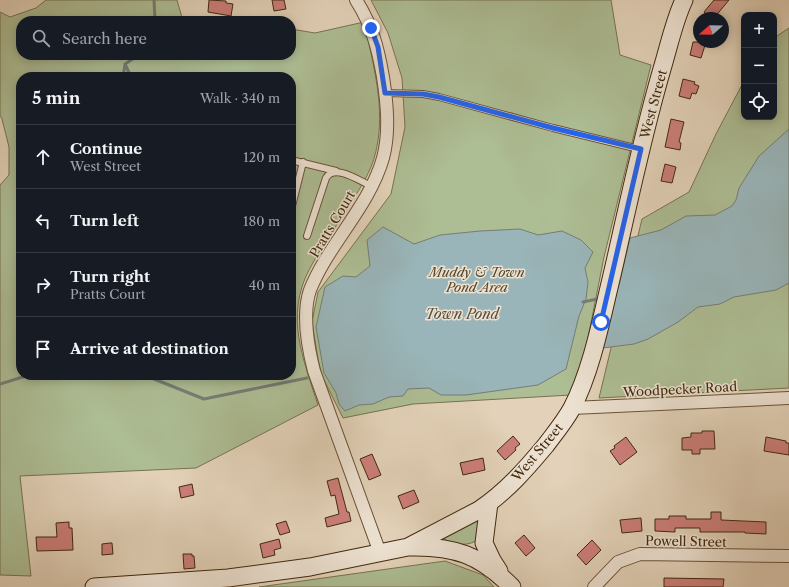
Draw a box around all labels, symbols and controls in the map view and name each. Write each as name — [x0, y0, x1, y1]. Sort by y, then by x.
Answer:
north arrow — [693, 12, 729, 48]
map controls — [741, 12, 777, 120]
button: + — [741, 12, 777, 48]
search box — [16, 16, 296, 60]
route end — [362, 19, 380, 37]
icon: search — [30, 27, 52, 49]
text: Search here — [62, 29, 147, 48]
button: − — [741, 48, 777, 84]
street label: West Street — [636, 67, 670, 141]
button: locate — [741, 84, 777, 120]
text: 5 min — [32, 88, 80, 108]
text: Walk · 340 m — [200, 90, 280, 106]
text: Continue — [70, 139, 142, 158]
icon: ahead — [32, 146, 54, 168]
text: 120 m — [243, 149, 280, 165]
text: West Street — [70, 158, 141, 174]
street label: Pratts Court — [306, 187, 358, 260]
icon: left — [32, 210, 54, 232]
text: Turn left — [70, 211, 139, 230]
text: 180 m — [243, 213, 280, 229]
park label: Muddy & Town Pond Area — [427, 264, 525, 295]
text: Turn right — [70, 267, 150, 286]
icon: right — [32, 274, 54, 296]
text: 40 m — [249, 277, 280, 293]
text: Pratts Court — [70, 286, 145, 302]
water label: Town Pond — [425, 305, 500, 323]
route start — [592, 313, 610, 331]
icon: arrive — [32, 338, 54, 360]
text: Arrive at destination — [70, 339, 229, 358]
street label: Woodpecker Road — [622, 378, 738, 400]
street label: West Street — [507, 419, 566, 485]
street label: Powell Street — [645, 532, 727, 550]

